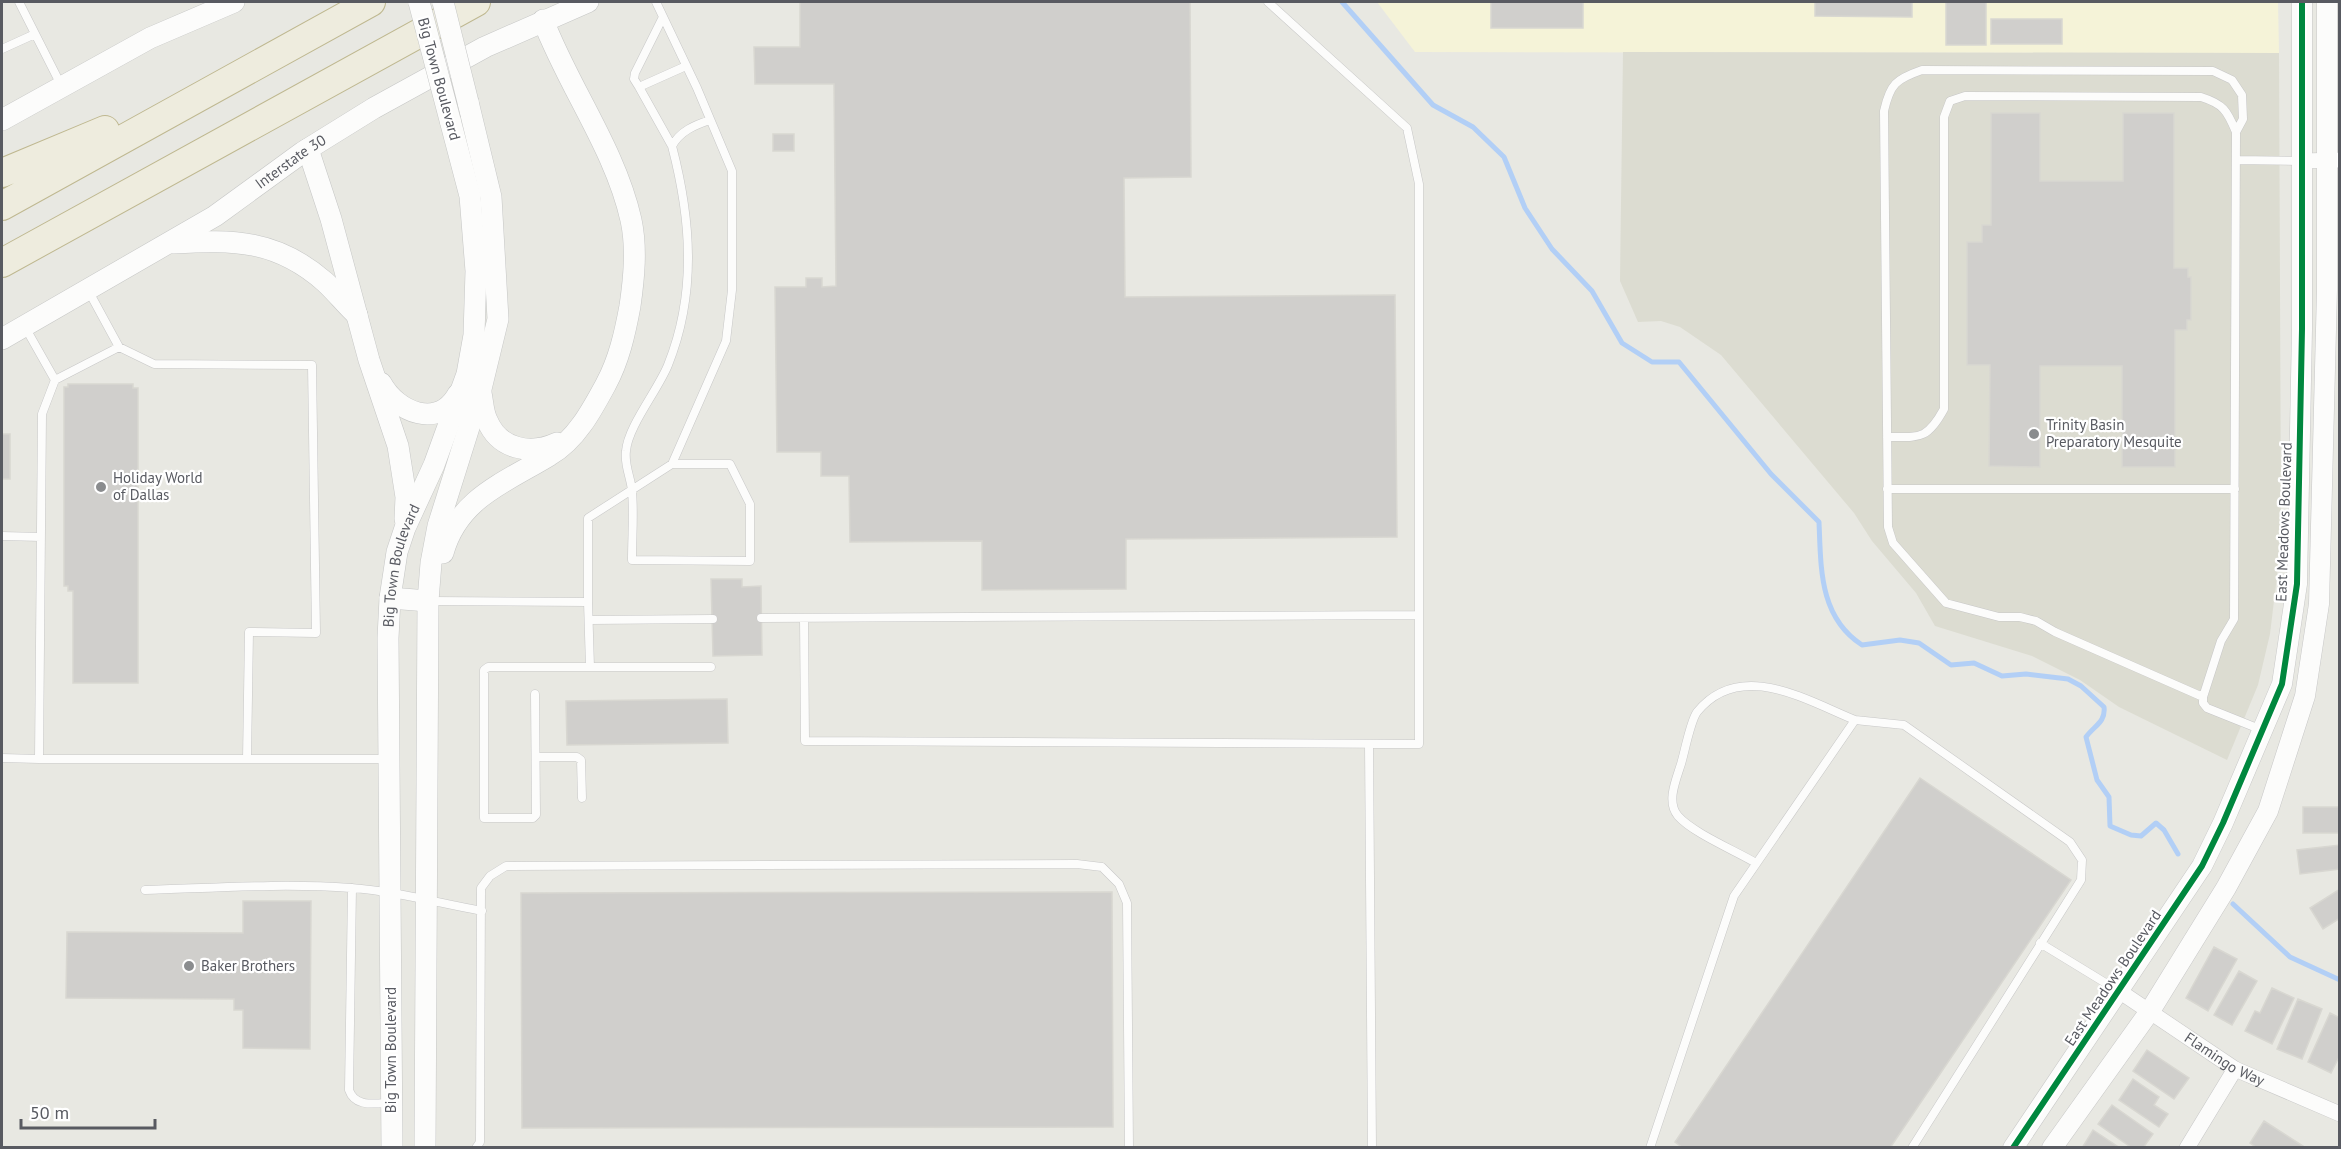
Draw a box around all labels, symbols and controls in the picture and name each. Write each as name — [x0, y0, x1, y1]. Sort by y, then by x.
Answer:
street label: Big Town Boulevard — [414, 15, 465, 142]
street label: Interstate 30 — [251, 130, 329, 193]
place label: Trinity Basin Preparatory Mesquite — [2046, 415, 2182, 451]
marker: Trinity Basin Preparatory Mesquite — [2027, 427, 2041, 441]
street label: East Meadows Boulevard — [2271, 442, 2296, 602]
place label: Holiday World of Dallas — [113, 468, 203, 504]
marker: Holiday World of Dallas — [94, 480, 108, 494]
street label: Big Town Boulevard — [379, 501, 424, 628]
street label: East Meadows Boulevard — [2060, 906, 2165, 1049]
place label: Baker Brothers — [201, 956, 295, 975]
marker: Baker Brothers — [182, 959, 196, 973]
street label: Big Town Boulevard — [381, 987, 400, 1113]
street label: Flamingo Way — [2181, 1028, 2268, 1090]
scale bar — [21, 1092, 154, 1130]
text: 50 m — [30, 1101, 69, 1124]

